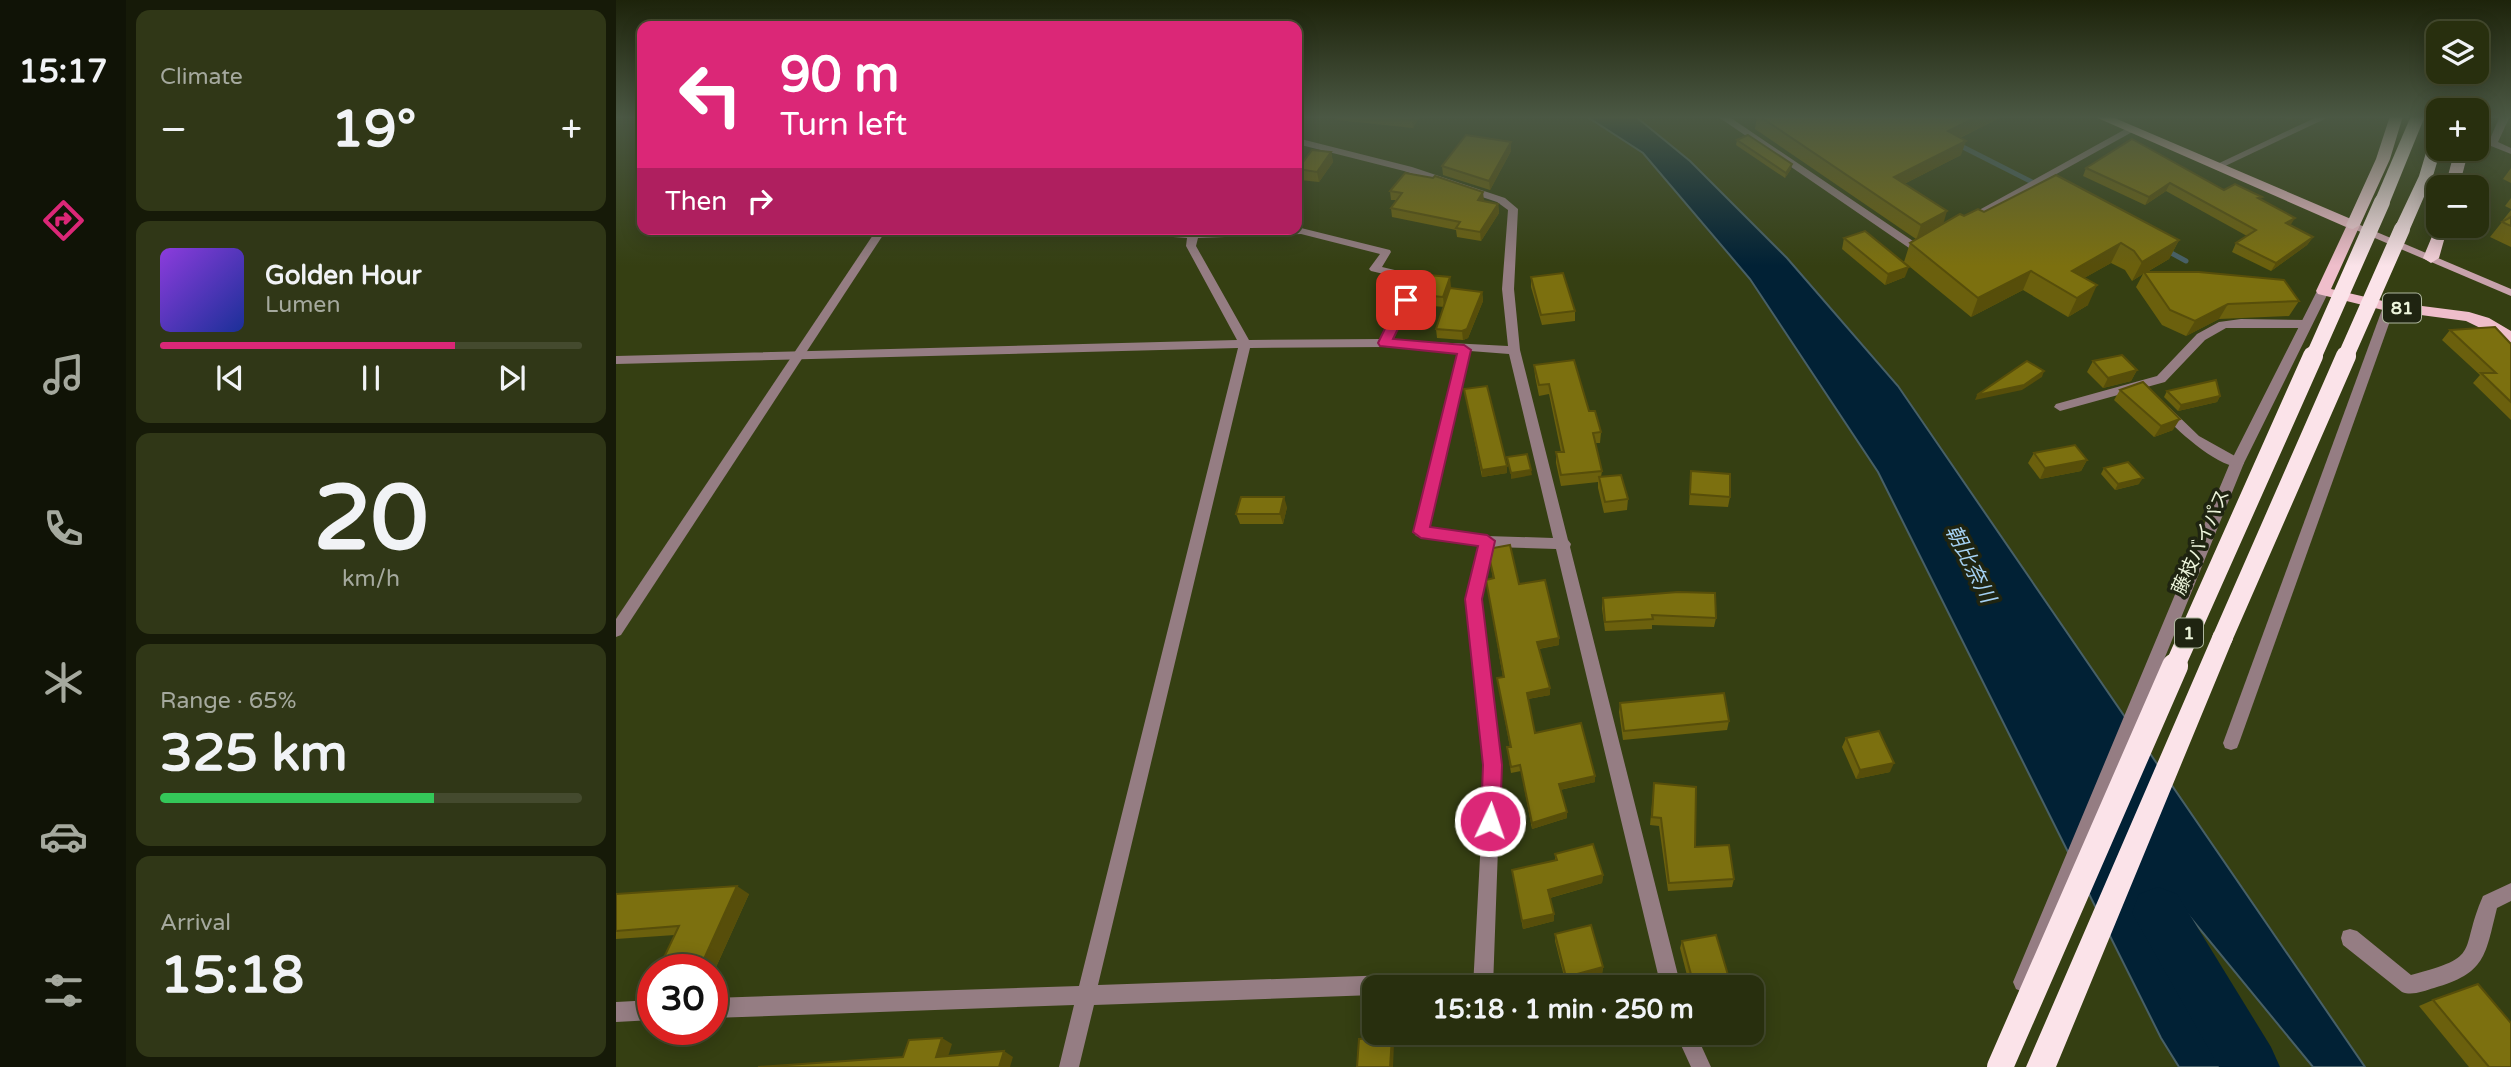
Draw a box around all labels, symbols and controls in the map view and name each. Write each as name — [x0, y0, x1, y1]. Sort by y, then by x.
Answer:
map controls — [2426, 21, 2489, 238]
button: layers — [2426, 21, 2489, 84]
text: 90 m — [780, 46, 899, 105]
icon: left — [665, 49, 756, 140]
text: 15:17 — [19, 53, 107, 91]
text: Climate — [160, 63, 243, 91]
text: 19° — [331, 98, 416, 161]
button: + — [2426, 98, 2489, 161]
text: Turn left — [780, 106, 907, 144]
text: − — [160, 107, 187, 153]
text: + — [561, 107, 582, 153]
button: − — [2426, 175, 2489, 238]
icon: right — [741, 182, 779, 220]
text: Then — [665, 186, 727, 217]
icon: directions — [39, 196, 88, 245]
text: Golden Hour — [265, 260, 422, 291]
pin — [1376, 270, 1436, 330]
icon: arrive — [1387, 281, 1425, 319]
text: Lumen — [265, 291, 340, 319]
road number: 81 — [2383, 294, 2421, 322]
icon: music — [39, 350, 88, 399]
icon: previous — [211, 359, 249, 397]
icon: pause — [352, 359, 390, 397]
icon: next — [493, 359, 531, 397]
text: 20 — [314, 464, 428, 574]
street label: 藤枝バイパス — [2168, 486, 2234, 598]
icon: phone — [39, 504, 88, 553]
water label: 朝比奈川 — [1940, 521, 2001, 609]
text: km/h — [342, 565, 400, 593]
road number: 1 — [2175, 618, 2203, 648]
icon: climate — [39, 658, 88, 707]
text: Range · 65% — [160, 687, 296, 715]
text: 325 km — [160, 722, 348, 785]
position arrow — [1453, 784, 1527, 858]
icon: car — [39, 812, 88, 861]
text: Arrival — [160, 909, 231, 937]
text: 15:18 — [160, 944, 304, 1007]
speed limit sign: 30 — [637, 954, 728, 1045]
icon: filters — [39, 966, 88, 1015]
text: 15:18 · 1 min · 250 m — [1432, 994, 1694, 1025]

